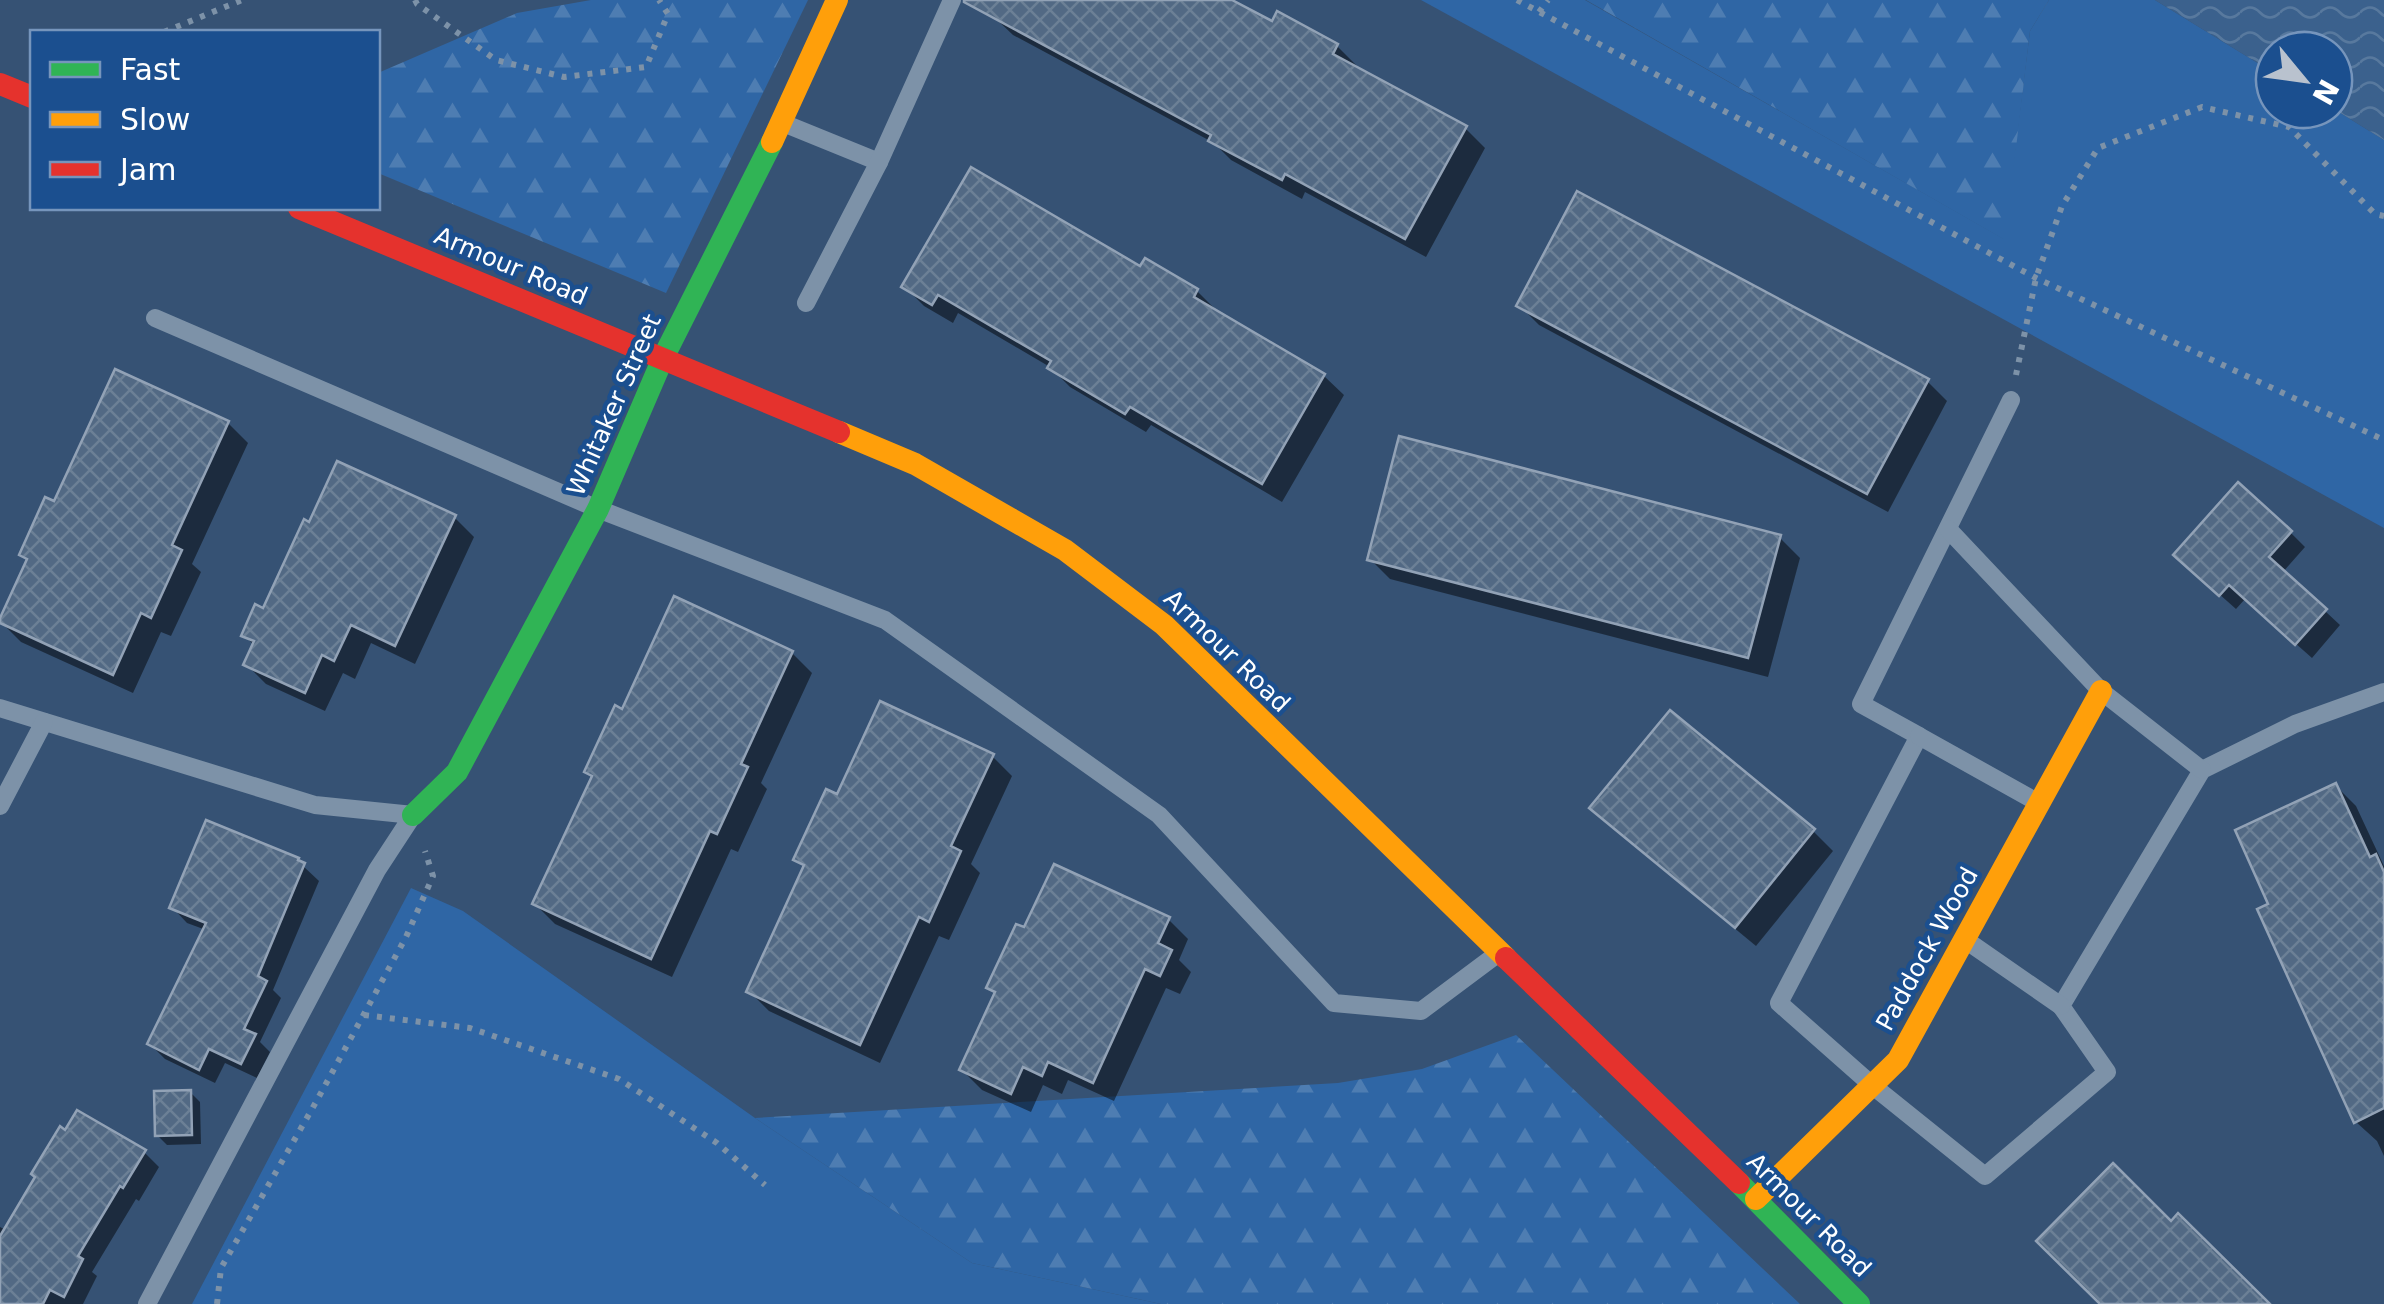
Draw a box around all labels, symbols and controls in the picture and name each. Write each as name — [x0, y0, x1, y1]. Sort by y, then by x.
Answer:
legend — [30, 30, 380, 210]
north arrow — [2254, 30, 2354, 130]
text: Fast — [120, 52, 181, 87]
text: N — [2305, 74, 2346, 110]
text: Slow — [120, 102, 190, 137]
text: Jam — [118, 152, 176, 187]
street label: Armour Road — [430, 221, 592, 311]
street label: Whitaker Street — [561, 309, 667, 500]
street label: Armour Road — [1158, 584, 1296, 718]
street label: Paddock Wood — [1870, 862, 1984, 1036]
street label: Armour Road — [1741, 1147, 1877, 1283]

